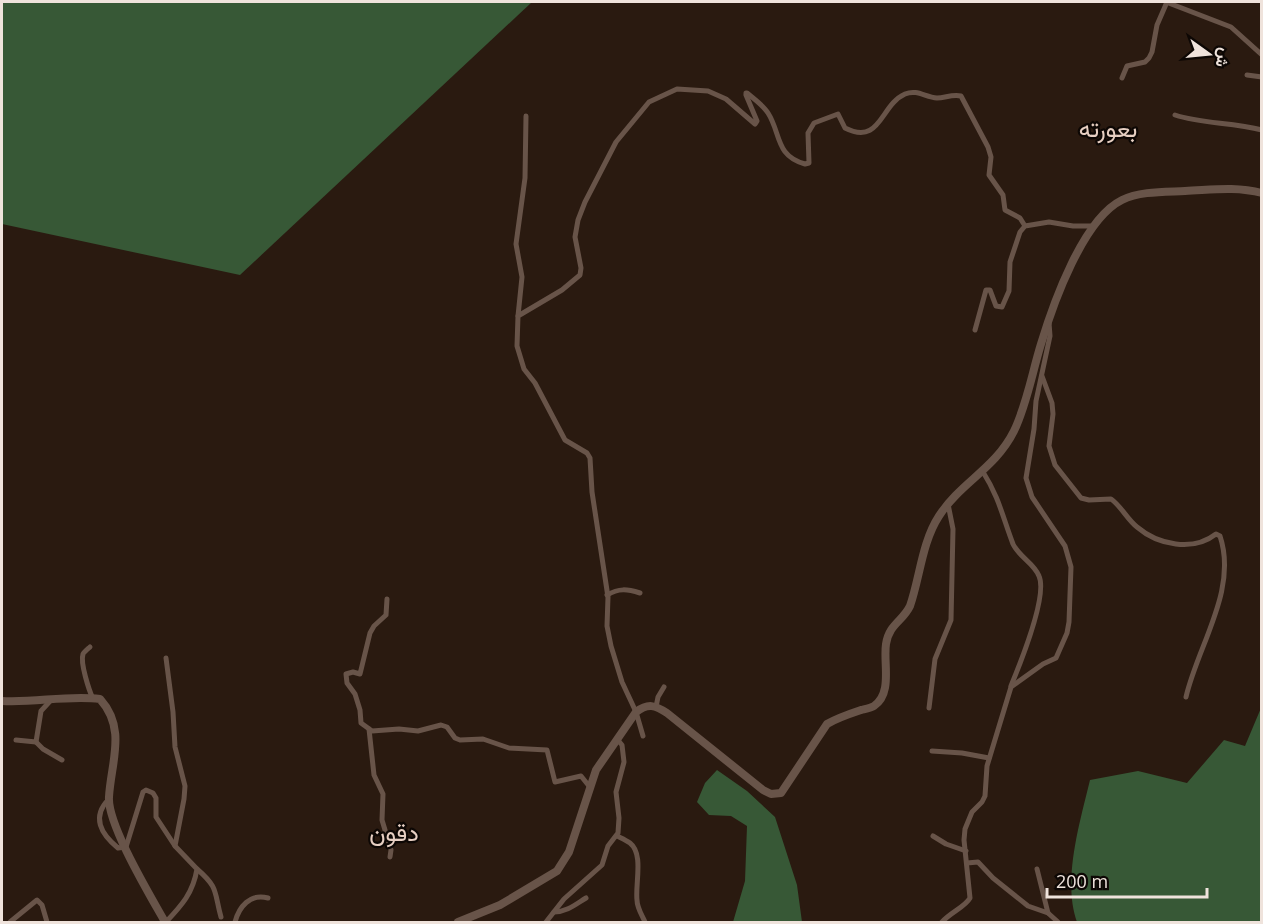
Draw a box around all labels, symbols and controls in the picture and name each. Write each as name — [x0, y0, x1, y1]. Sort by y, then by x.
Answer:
north arrow — [1179, 24, 1239, 84]
text: ش — [1210, 46, 1237, 70]
district label: بعورته — [1079, 111, 1137, 144]
district label: دقون — [369, 815, 419, 848]
scale bar — [1047, 861, 1208, 899]
text: 200 m — [1056, 869, 1108, 893]

